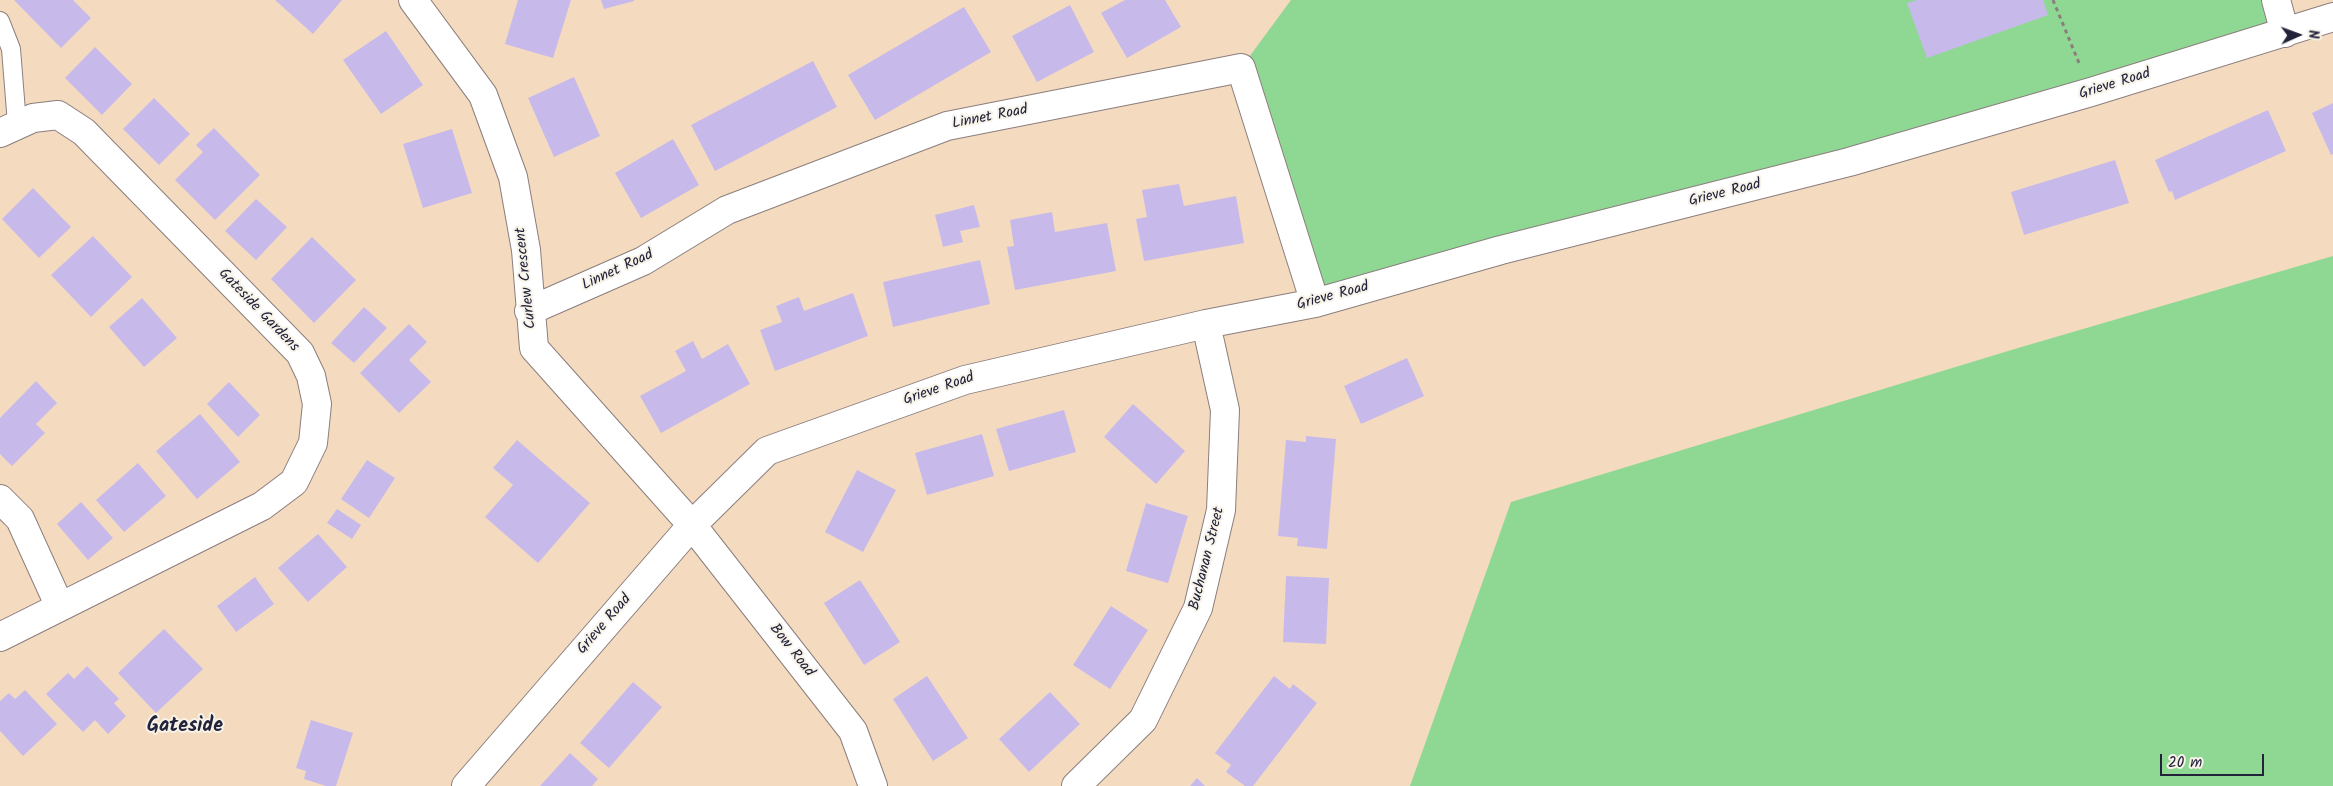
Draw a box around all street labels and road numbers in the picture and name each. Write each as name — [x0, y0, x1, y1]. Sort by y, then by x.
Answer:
street label: Grieve Road — [2077, 66, 2153, 104]
street label: Linnet Road — [951, 102, 1029, 134]
street label: Grieve Road — [1687, 176, 1763, 212]
street label: Curlew Crescent — [513, 226, 541, 330]
street label: Linnet Road — [580, 247, 656, 295]
street label: Gateside Gardens — [214, 266, 302, 356]
street label: Grieve Road — [1295, 279, 1371, 315]
street label: Grieve Road — [901, 370, 977, 410]
street label: Buchanan Street — [1186, 506, 1230, 612]
street label: Grieve Road — [574, 591, 636, 659]
street label: Bow Road — [765, 621, 817, 681]

